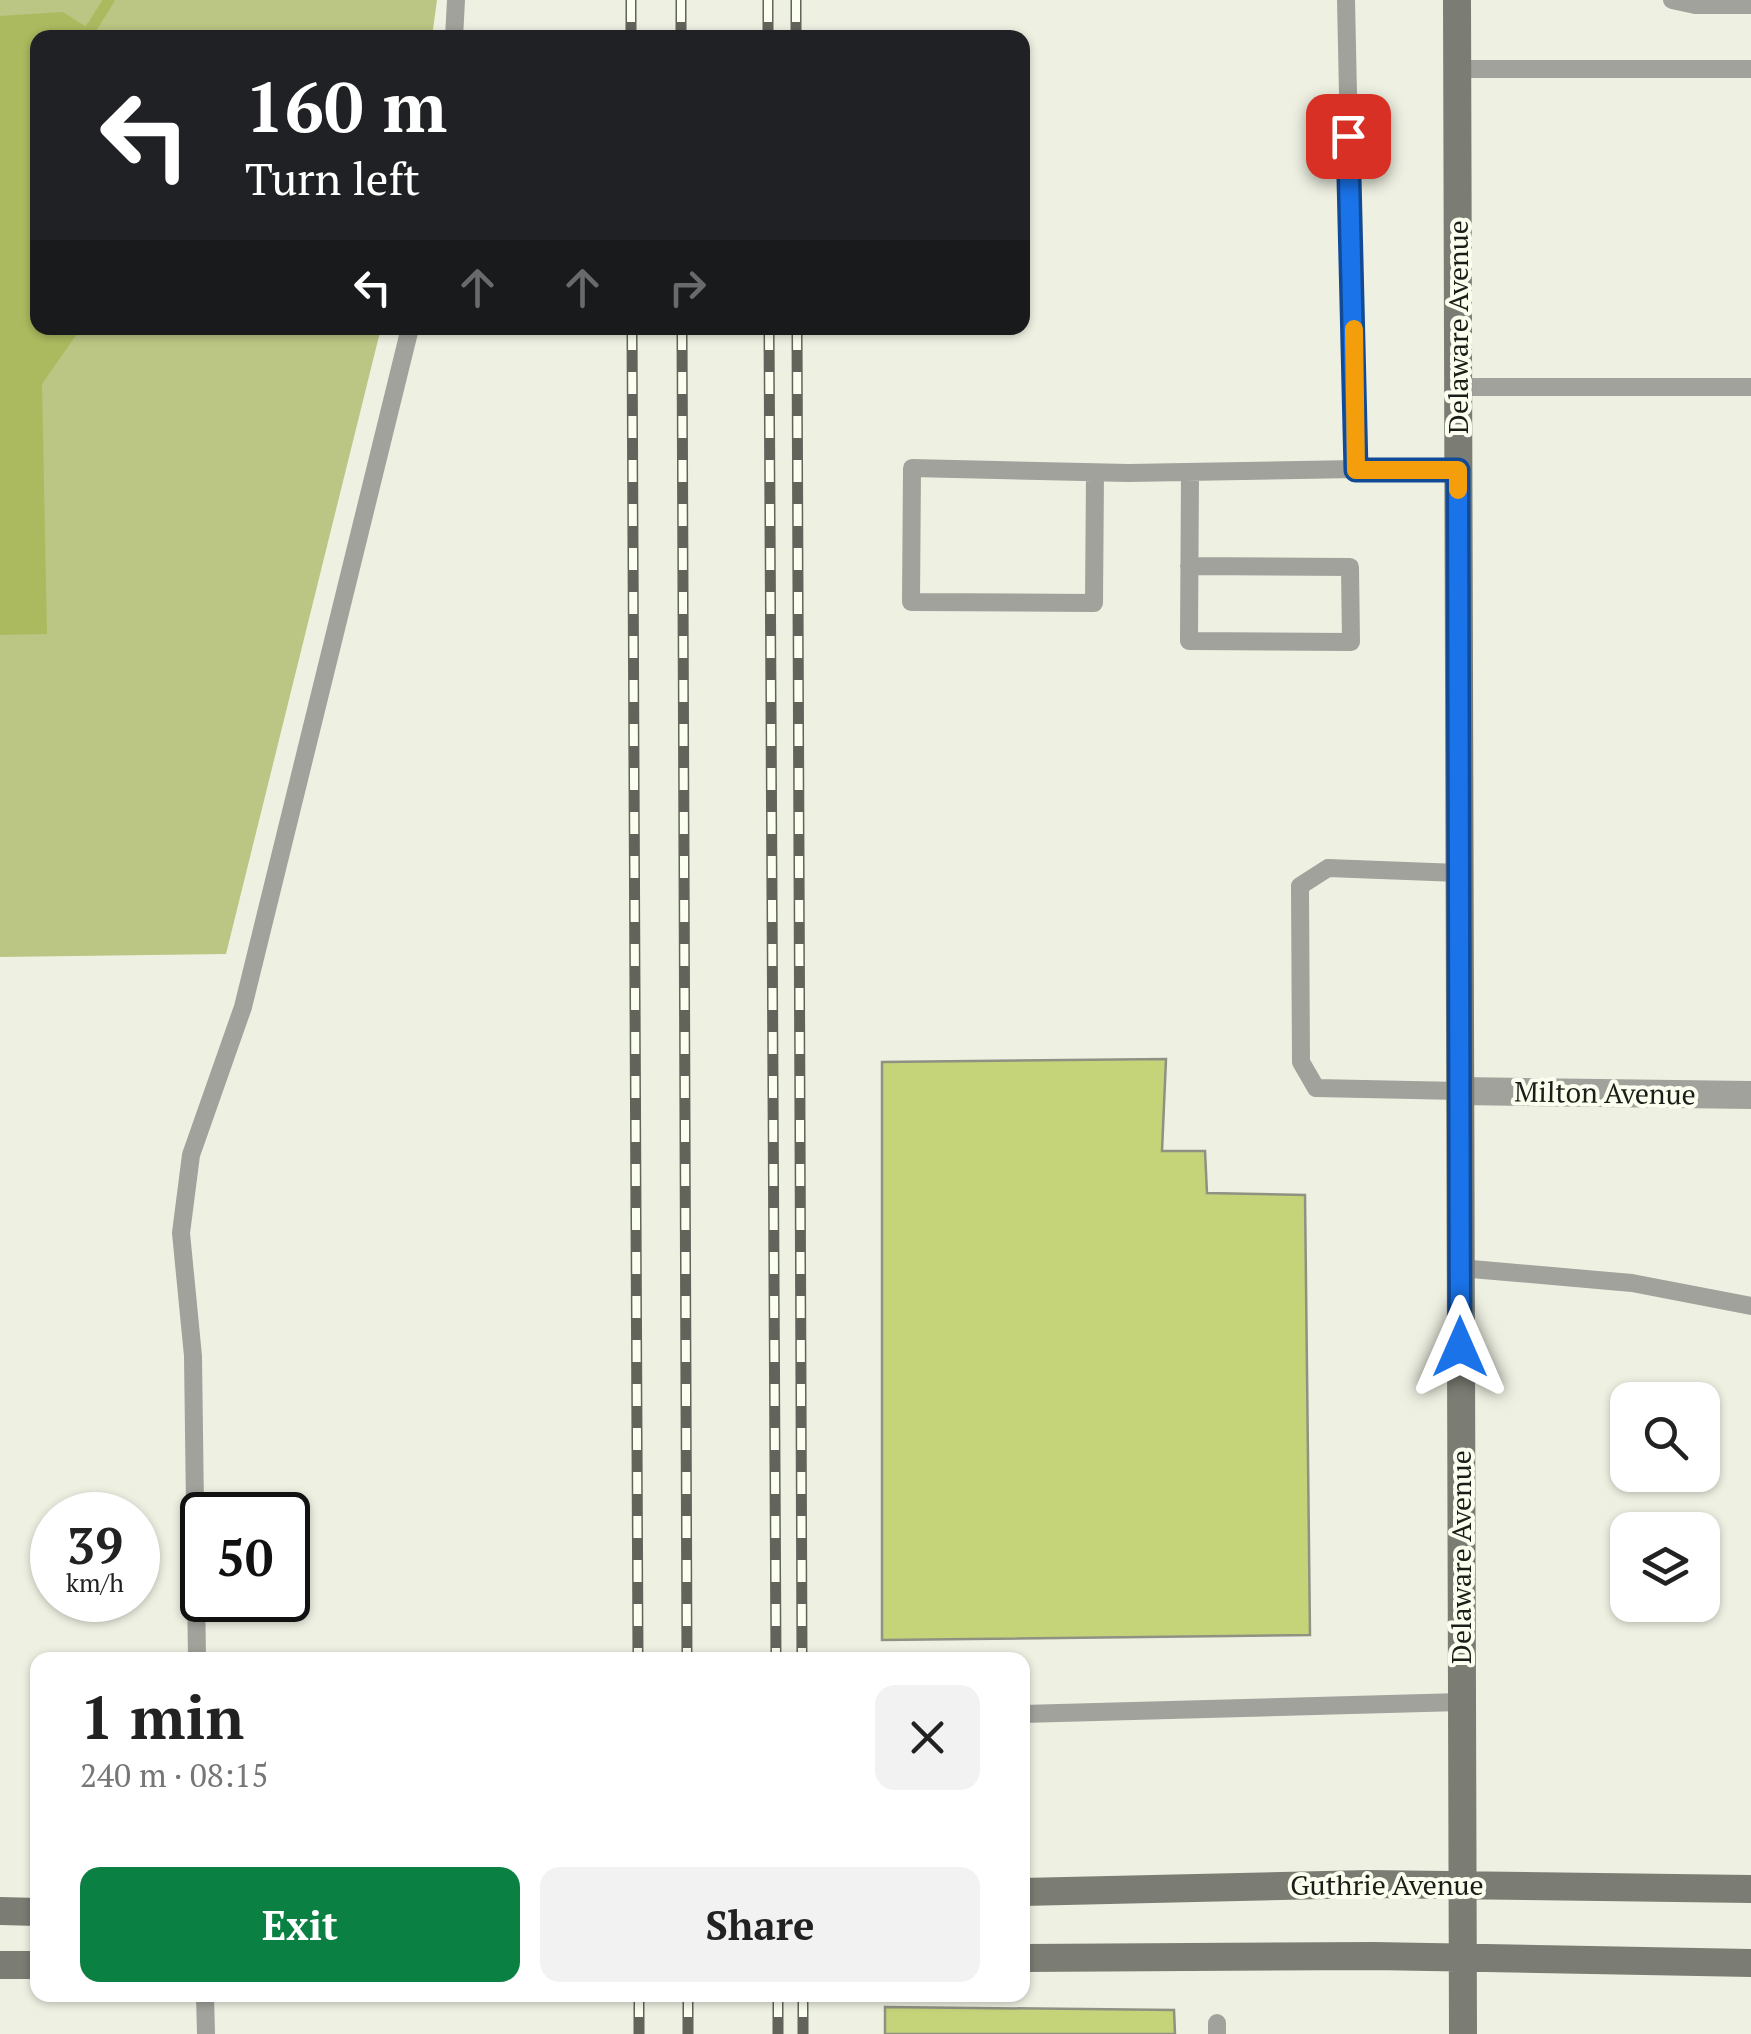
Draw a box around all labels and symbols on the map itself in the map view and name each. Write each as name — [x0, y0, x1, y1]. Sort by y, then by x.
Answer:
pin — [1306, 94, 1391, 179]
street label: Delaware Avenue — [1439, 220, 1476, 434]
street label: Milton Avenue — [1514, 1072, 1696, 1113]
position arrow — [1408, 1295, 1512, 1399]
street label: Delaware Avenue — [1442, 1450, 1479, 1664]
speed limit sign: 50 — [180, 1492, 310, 1622]
street label: Guthrie Avenue — [1290, 1866, 1484, 1903]

